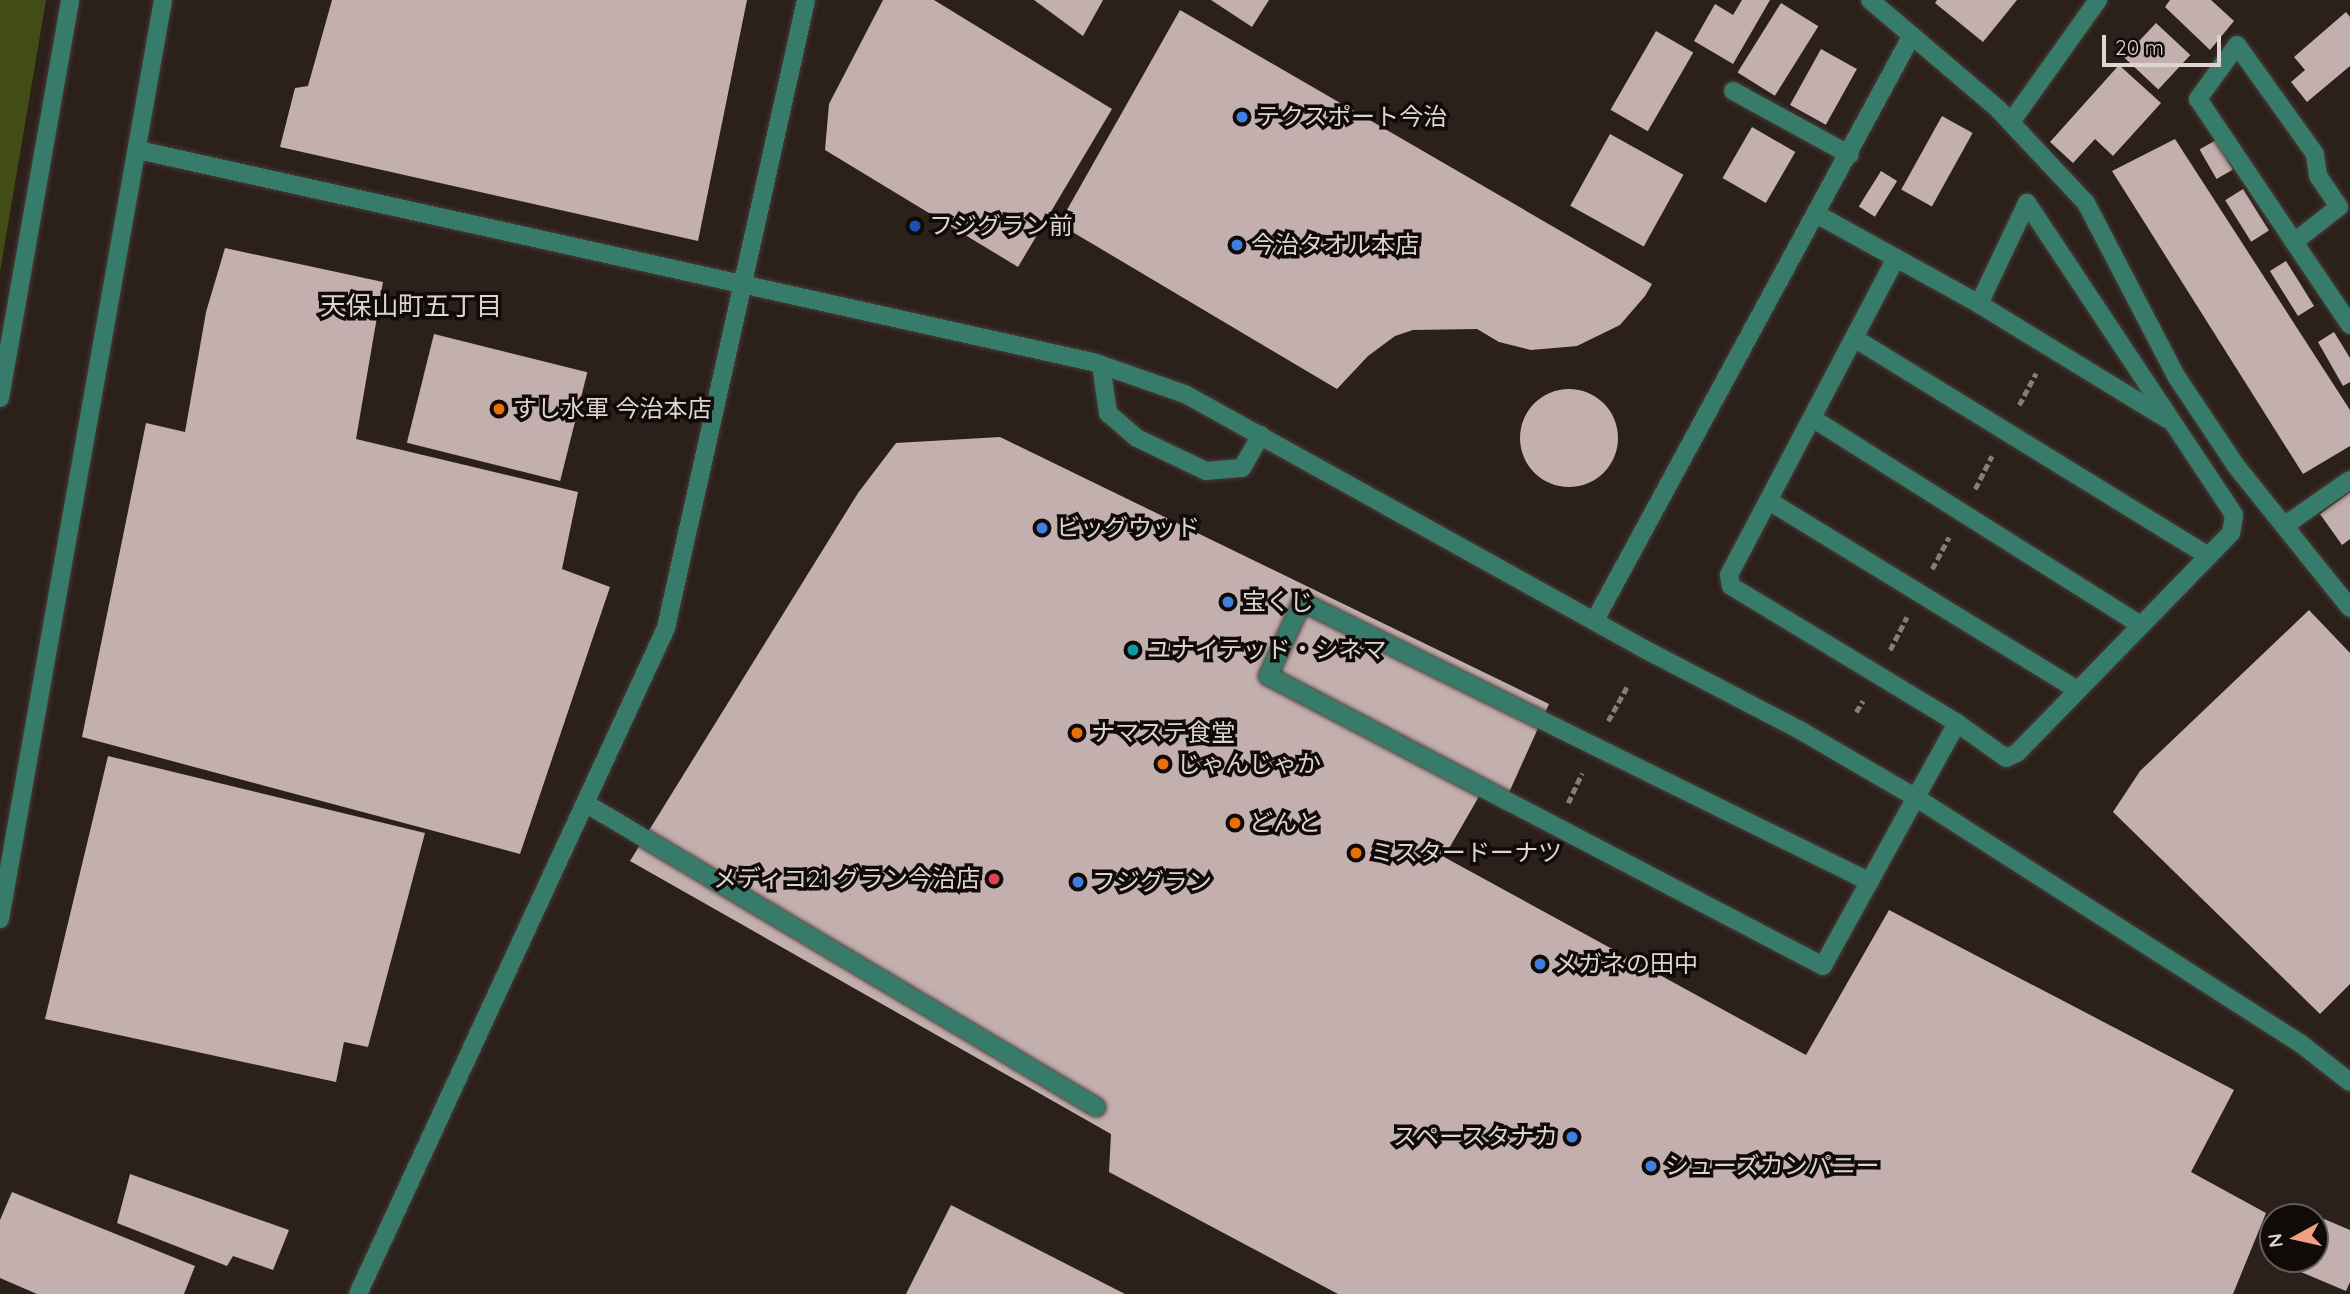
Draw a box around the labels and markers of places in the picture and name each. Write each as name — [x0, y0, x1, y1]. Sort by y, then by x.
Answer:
place label: テクスポート今治 — [1256, 103, 1448, 131]
marker: テクスポート今治 — [1234, 109, 1250, 125]
place label: フジグラン前 — [929, 212, 1073, 240]
marker: フジグラン前 — [907, 218, 923, 234]
place label: 今治タオル本店 — [1251, 231, 1419, 259]
marker: 今治タオル本店 — [1229, 237, 1245, 253]
place label: すし水軍 今治本店 — [513, 395, 712, 423]
marker: すし水軍 今治本店 — [491, 401, 507, 417]
place label: ビッグウッド — [1056, 514, 1200, 542]
marker: ビッグウッド — [1034, 520, 1050, 536]
place label: 宝くじ — [1242, 588, 1314, 616]
marker: 宝くじ — [1220, 594, 1236, 610]
place label: ユナイテッド・シネマ — [1147, 636, 1387, 664]
marker: ユナイテッド・シネマ — [1125, 642, 1141, 658]
place label: ナマステ食堂 — [1091, 719, 1235, 747]
marker: ナマステ食堂 — [1069, 725, 1085, 741]
place label: じゃんじゃか — [1177, 750, 1321, 778]
marker: じゃんじゃか — [1155, 756, 1171, 772]
place label: どんと — [1249, 809, 1321, 837]
marker: どんと — [1227, 815, 1243, 831]
place label: ミスタードーナツ — [1370, 839, 1562, 867]
marker: ミスタードーナツ — [1348, 845, 1364, 861]
place label: メディコ21 グラン今治店 — [711, 865, 980, 893]
place label: フジグラン — [1092, 868, 1212, 896]
marker: メディコ21 グラン今治店 — [986, 871, 1002, 887]
marker: フジグラン — [1070, 874, 1086, 890]
place label: メガネの田中 — [1554, 950, 1698, 978]
marker: メガネの田中 — [1532, 956, 1548, 972]
place label: スペースタナカ — [1390, 1123, 1558, 1151]
marker: スペースタナカ — [1564, 1129, 1580, 1145]
place label: シューズカンパニー — [1665, 1152, 1881, 1180]
marker: シューズカンパニー — [1643, 1158, 1659, 1174]

